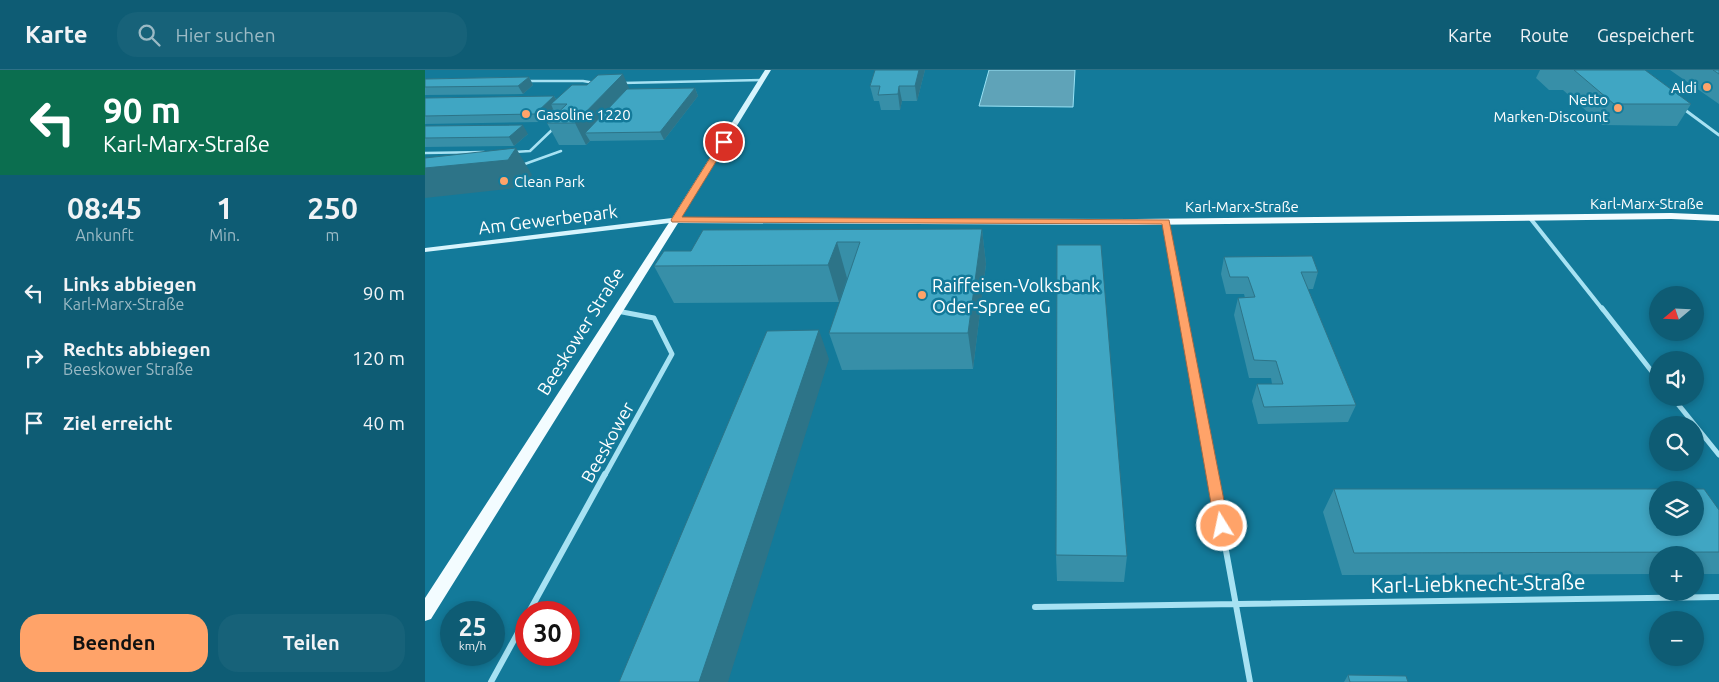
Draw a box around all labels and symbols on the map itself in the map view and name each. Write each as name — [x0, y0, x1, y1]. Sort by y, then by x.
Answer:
place label: Aldi — [1671, 79, 1697, 96]
marker: Aldi — [1701, 81, 1713, 93]
place label: Netto Marken-Discount — [1494, 91, 1608, 125]
marker: Netto Marken-Discount — [1612, 102, 1624, 114]
place label: Gasoline 1220 — [536, 106, 631, 123]
marker: Gasoline 1220 — [520, 108, 532, 120]
pin — [703, 121, 745, 163]
place label: Clean Park — [514, 173, 585, 190]
marker: Clean Park — [498, 175, 510, 187]
street label: Karl-Marx-Straße — [1590, 195, 1704, 212]
street label: Karl-Marx-Straße — [1185, 198, 1299, 215]
street label: Am Gewerbepark — [477, 201, 619, 237]
street label: Beeskower Straße — [533, 264, 627, 398]
place label: Raiffeisen-Volksbank Oder-Spree eG — [932, 275, 1100, 316]
north arrow — [1649, 286, 1704, 341]
marker: Raiffeisen-Volksbank Oder-Spree eG — [916, 289, 928, 301]
street label: Beeskower — [577, 398, 637, 486]
position arrow — [1195, 499, 1247, 551]
street label: Karl-Liebknecht-Straße — [1370, 569, 1586, 597]
speed limit sign: 30 — [515, 601, 580, 666]

